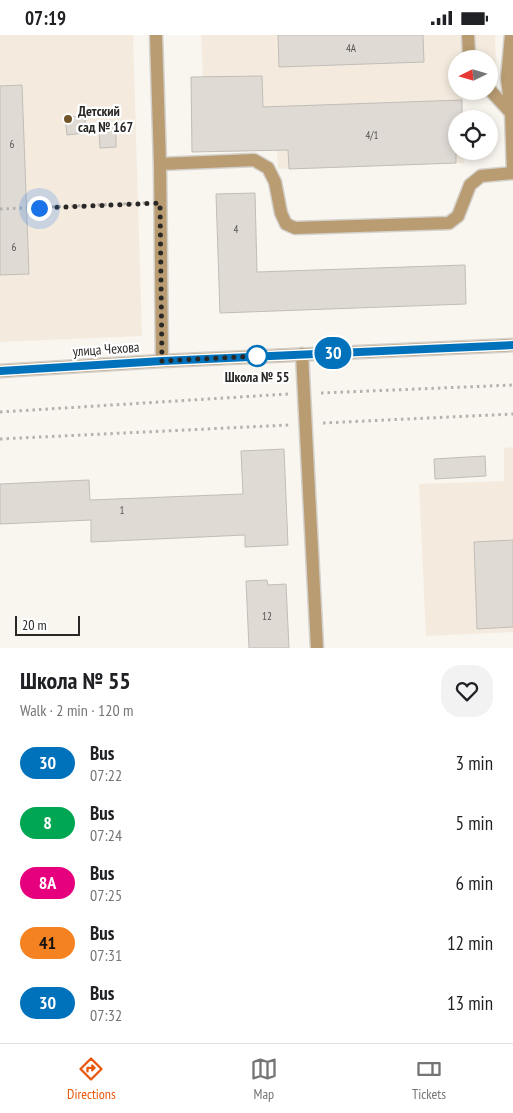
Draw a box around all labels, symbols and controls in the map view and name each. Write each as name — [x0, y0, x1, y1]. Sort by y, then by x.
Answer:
text: 07:19 — [25, 6, 66, 30]
house number: 4А — [346, 41, 357, 55]
north arrow — [448, 50, 498, 100]
map controls — [448, 50, 498, 160]
place label: Детский сад № 167 — [78, 102, 133, 136]
button: locate — [448, 110, 498, 160]
marker: Детский сад № 167 — [62, 113, 74, 125]
house number: 4/1 — [365, 128, 379, 142]
house number: 6 — [10, 137, 15, 151]
your location — [27, 196, 52, 221]
house number: 4 — [234, 222, 239, 236]
house number: 6 — [12, 240, 17, 254]
line badge: 30 — [310, 337, 356, 369]
street label: улица Чехова — [72, 338, 140, 360]
text: 30 — [324, 341, 342, 364]
marker: Школа № 55 — [246, 345, 268, 367]
place label: Школа № 55 — [225, 368, 289, 386]
house number: 1 — [120, 503, 125, 517]
house number: 12 — [262, 609, 272, 623]
scale bar — [15, 613, 80, 636]
text: 20 m — [22, 616, 47, 634]
text: Школа № 55 — [20, 665, 131, 696]
button: heart — [441, 665, 493, 717]
text: Walk · 2 min · 120 m — [20, 700, 133, 720]
text: Bus — [90, 741, 114, 765]
text: 30 — [39, 751, 56, 774]
text: 3 min — [456, 751, 493, 775]
text: 07:22 — [90, 765, 122, 785]
text: Bus — [90, 801, 114, 825]
text: 8 — [43, 811, 52, 834]
text: 5 min — [456, 811, 493, 835]
text: 07:24 — [90, 825, 122, 845]
text: Bus — [90, 861, 114, 885]
text: 8А — [39, 871, 56, 894]
text: 6 min — [456, 871, 493, 895]
text: 07:25 — [90, 885, 122, 905]
text: Bus — [90, 921, 114, 945]
text: 41 — [39, 931, 56, 954]
text: 12 min — [447, 931, 493, 955]
text: 07:31 — [90, 945, 122, 965]
text: Bus — [90, 981, 114, 1005]
text: 30 — [39, 991, 56, 1014]
text: 13 min — [447, 991, 493, 1015]
text: 07:32 — [90, 1005, 122, 1025]
tab: Directions — [67, 1055, 116, 1103]
tab: Map — [250, 1055, 278, 1103]
tab: Tickets — [412, 1055, 446, 1103]

